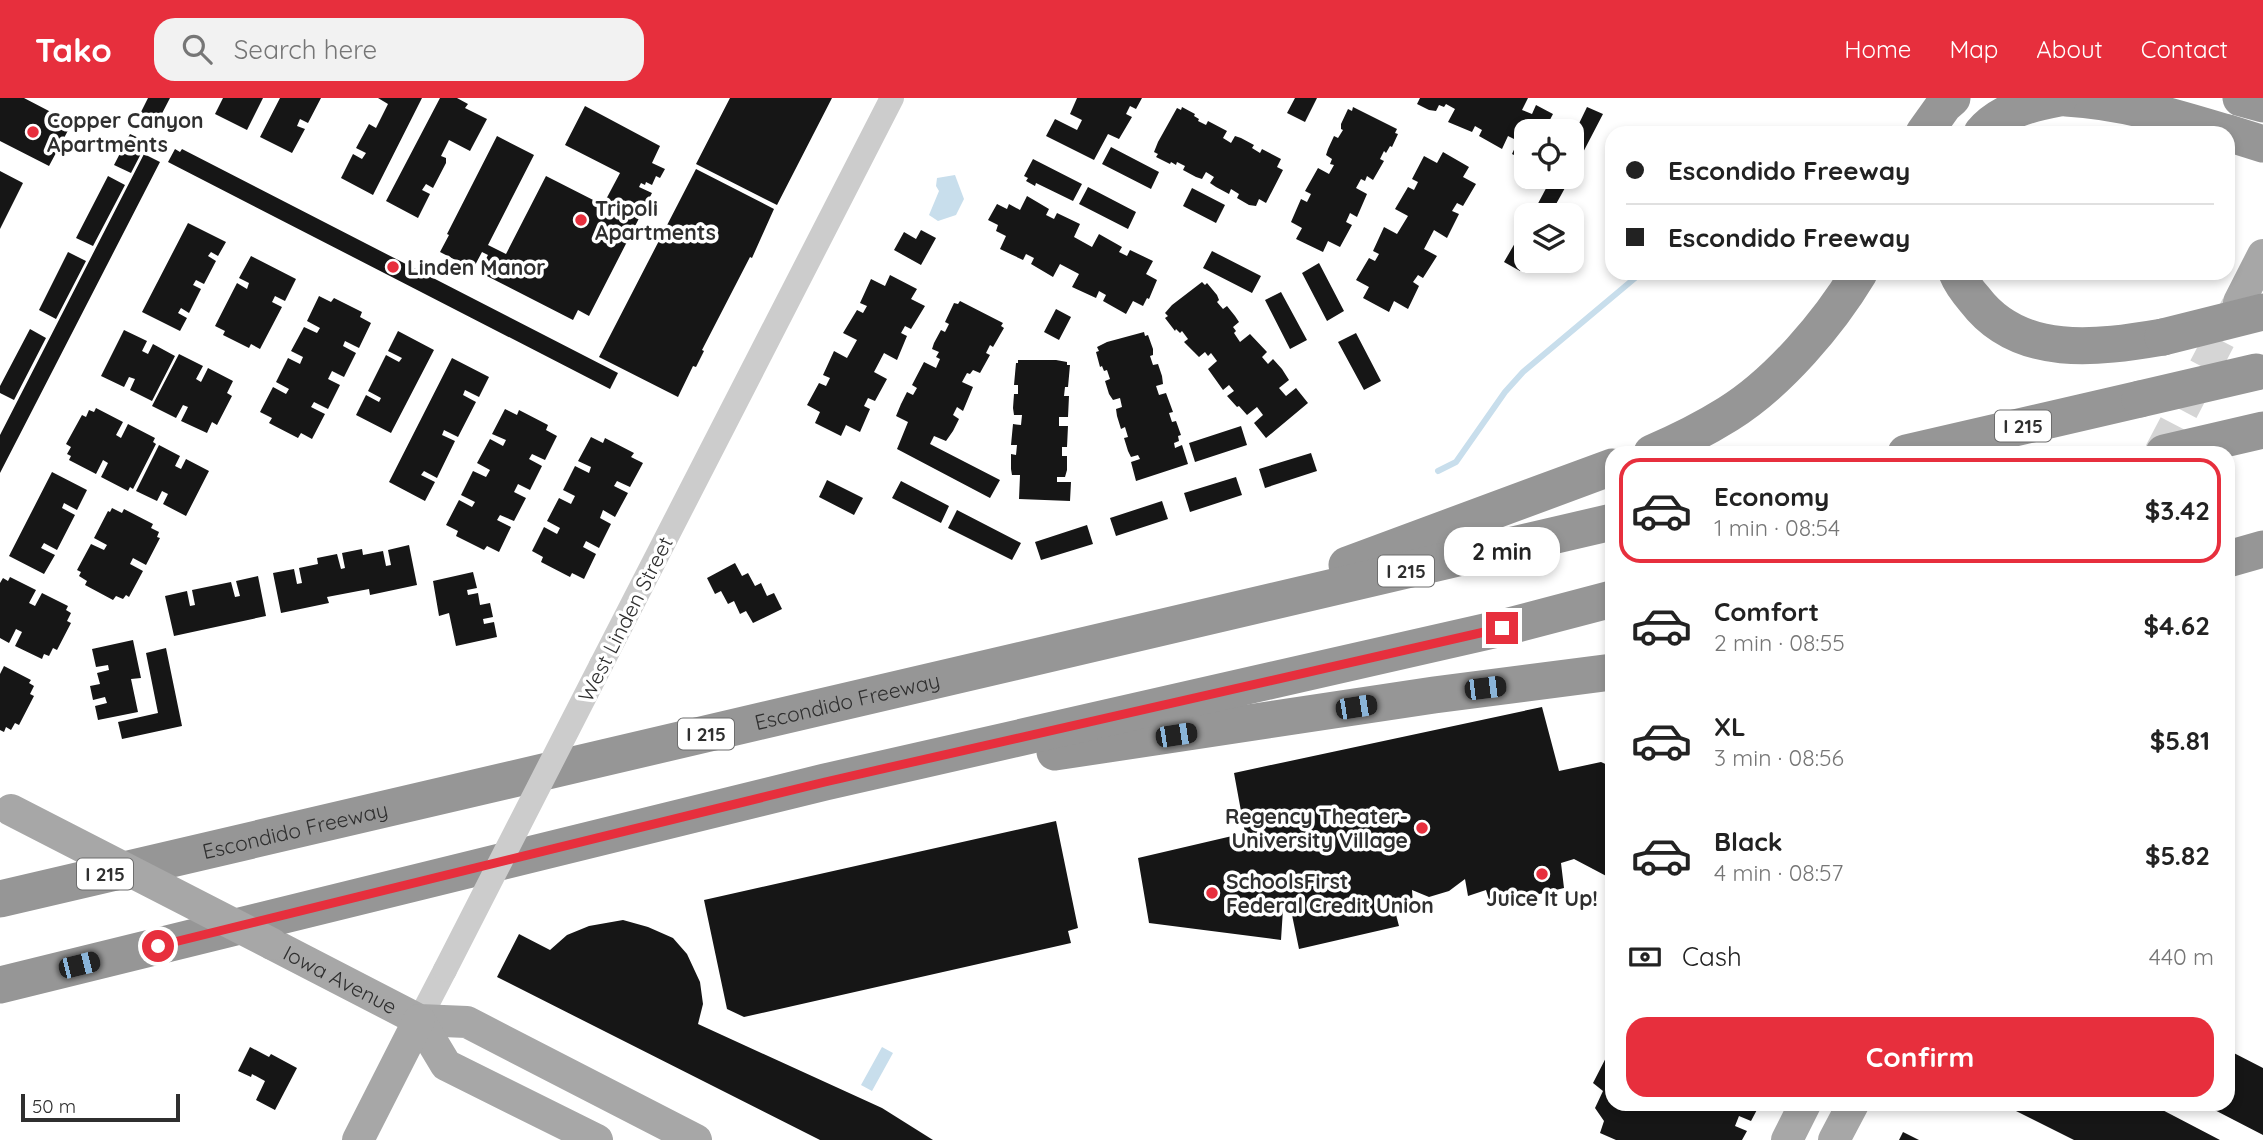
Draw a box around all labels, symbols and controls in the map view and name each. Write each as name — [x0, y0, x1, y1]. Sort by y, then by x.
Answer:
search box — [154, 18, 644, 81]
text: Tako — [35, 29, 112, 70]
icon: search — [178, 30, 216, 68]
text: Search here — [234, 33, 377, 66]
text: Home — [1844, 34, 1911, 64]
text: Map — [1949, 34, 1998, 64]
text: About — [2036, 34, 2103, 64]
text: Contact — [2141, 34, 2228, 64]
place label: Copper Canyon Apartments — [47, 107, 204, 157]
map controls — [1514, 119, 1584, 273]
button: locate — [1514, 119, 1584, 189]
marker: Copper Canyon Apartments — [25, 124, 41, 140]
text: Escondido Freeway — [1668, 154, 1910, 187]
place label: Tripoli Apartments — [595, 195, 716, 245]
button: layers — [1514, 203, 1584, 273]
marker: Tripoli Apartments — [573, 212, 589, 228]
text: Escondido Freeway — [1668, 221, 1910, 254]
place label: Linden Manor — [407, 254, 545, 280]
marker: Linden Manor — [385, 259, 401, 275]
road number: I 215 — [1995, 410, 2051, 442]
icon: car — [1630, 479, 1693, 542]
text: Economy — [1714, 480, 1829, 513]
text: $3.42 — [2145, 494, 2210, 527]
text: 1 min · 08:54 — [1714, 513, 1840, 542]
callout: 2 min — [1444, 526, 1560, 575]
street label: West Linden Street — [572, 532, 678, 706]
text: 2 min — [1472, 537, 1532, 566]
road number: I 215 — [1378, 556, 1434, 586]
icon: car — [1630, 594, 1693, 657]
text: Comfort — [1714, 595, 1819, 628]
text: $4.62 — [2144, 609, 2210, 642]
route end — [1486, 612, 1518, 644]
text: 2 min · 08:55 — [1714, 628, 1845, 657]
street label: Escondido Freeway — [752, 667, 942, 735]
car — [1463, 675, 1508, 701]
car — [1334, 693, 1379, 721]
icon: car — [1630, 709, 1693, 772]
text: XL — [1714, 710, 1746, 743]
road number: I 215 — [678, 719, 734, 750]
car — [1154, 721, 1199, 749]
text: $5.81 — [2150, 724, 2210, 757]
text: 3 min · 08:56 — [1714, 743, 1844, 772]
street label: Escondido Freeway — [200, 796, 390, 864]
place label: Regency Theater- University Village — [1225, 803, 1408, 853]
marker: Regency Theater- University Village — [1414, 820, 1430, 836]
icon: car — [1630, 824, 1693, 887]
text: Black — [1714, 825, 1783, 858]
text: $5.82 — [2145, 839, 2210, 872]
text: 4 min · 08:57 — [1714, 858, 1843, 887]
road number: I 215 — [77, 859, 133, 890]
marker: Juice It Up! — [1534, 866, 1550, 882]
place label: SchoolsFirst Federal Credit Union — [1226, 868, 1434, 918]
marker: SchoolsFirst Federal Credit Union — [1204, 885, 1220, 901]
place label: Juice It Up! — [1486, 885, 1598, 911]
route start — [142, 930, 174, 962]
icon: cash — [1626, 938, 1664, 976]
street label: Iowa Avenue — [279, 939, 402, 1019]
text: Cash — [1682, 940, 1742, 973]
text: 440 m — [2149, 942, 2214, 971]
car — [57, 950, 102, 980]
button: Confirm — [1626, 1017, 2214, 1097]
scale bar — [21, 1091, 180, 1123]
text: 50 m — [32, 1094, 76, 1118]

